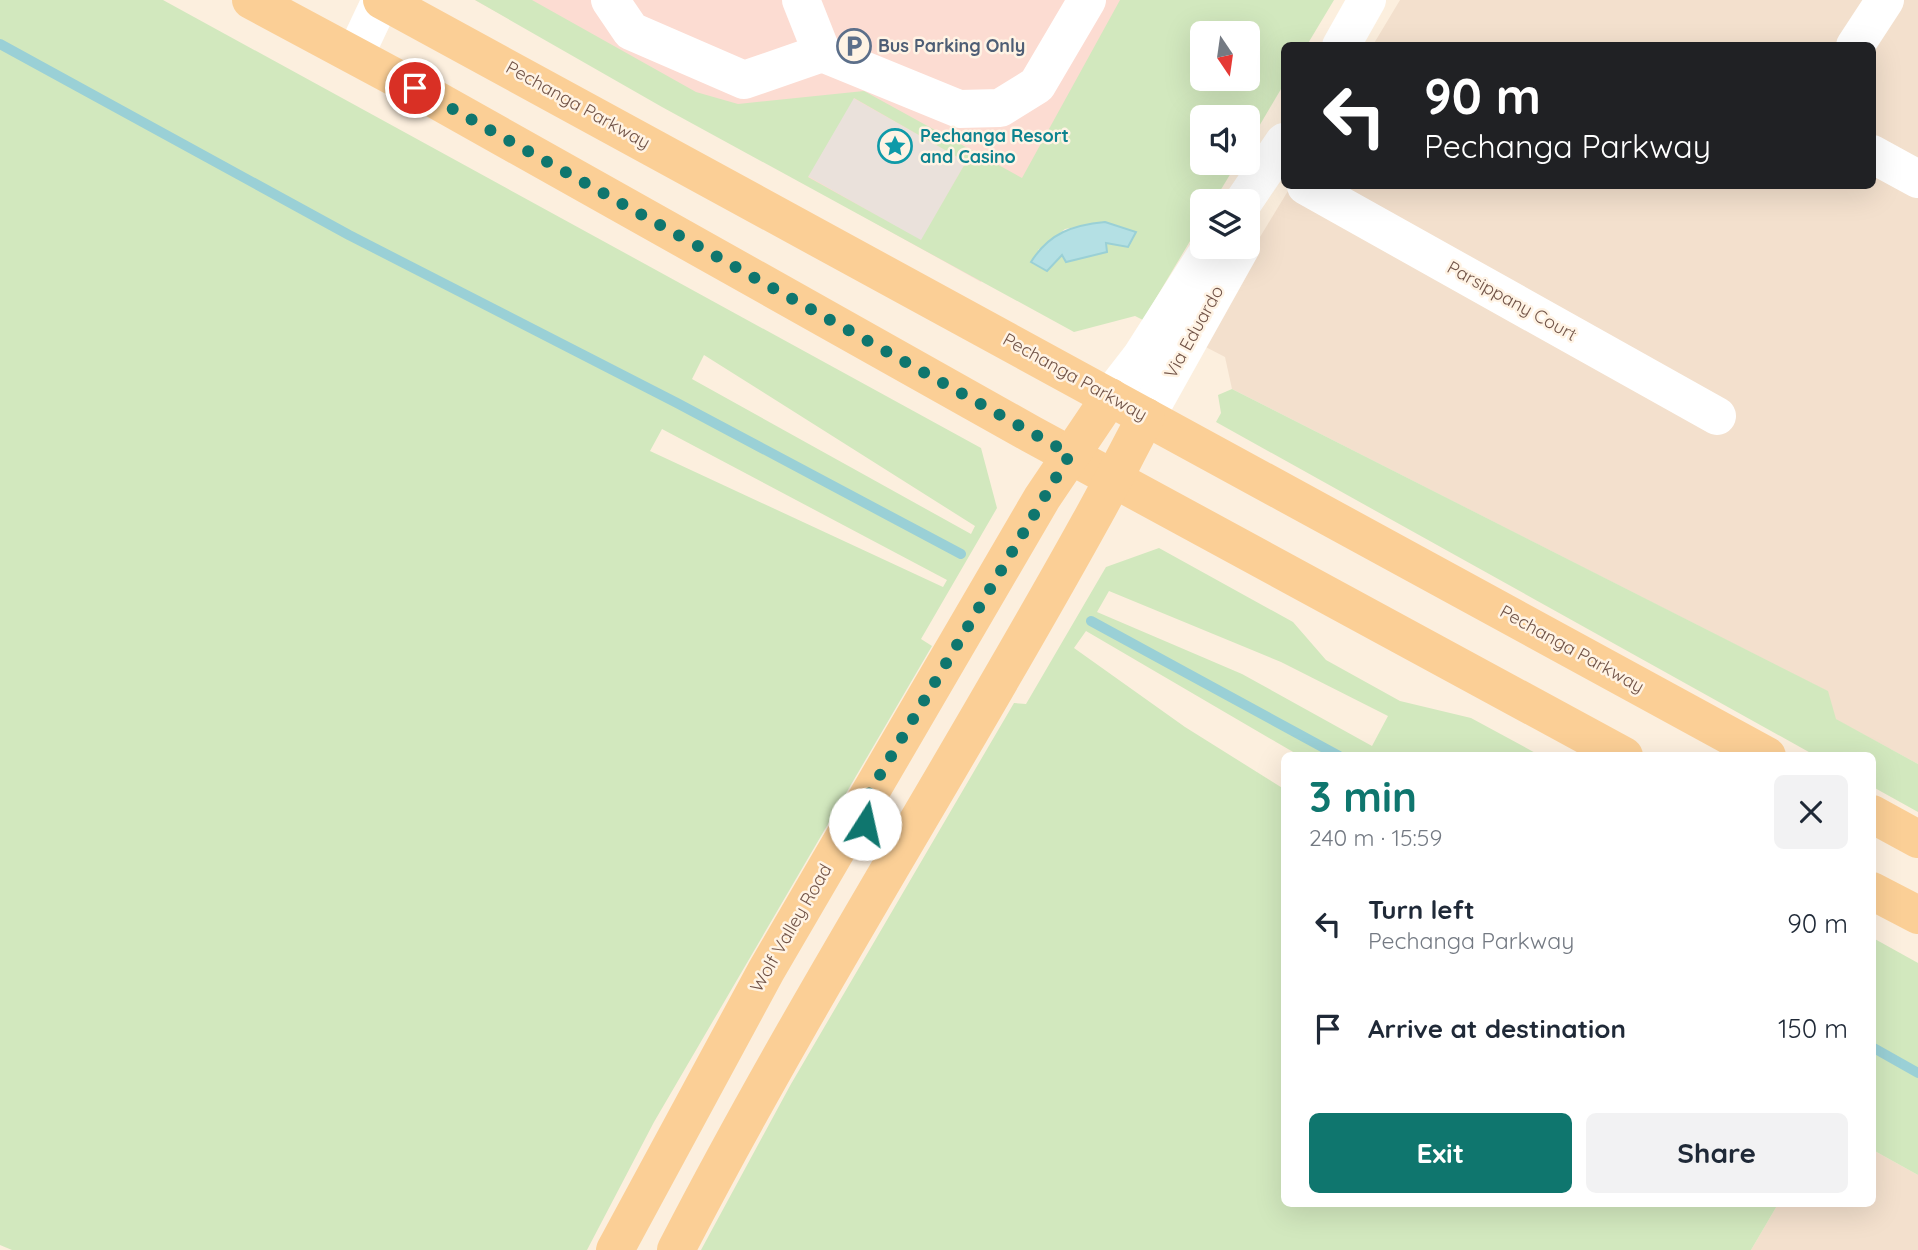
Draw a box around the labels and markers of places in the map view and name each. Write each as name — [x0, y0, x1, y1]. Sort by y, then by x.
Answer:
parking icon: Bus Parking Only — [835, 27, 873, 65]
place label: Bus Parking Only — [878, 34, 1025, 57]
pin — [385, 58, 445, 118]
place label: Pechanga Resort and Casino — [920, 124, 1069, 168]
place icon: Pechanga Resort and Casino — [876, 127, 914, 165]

